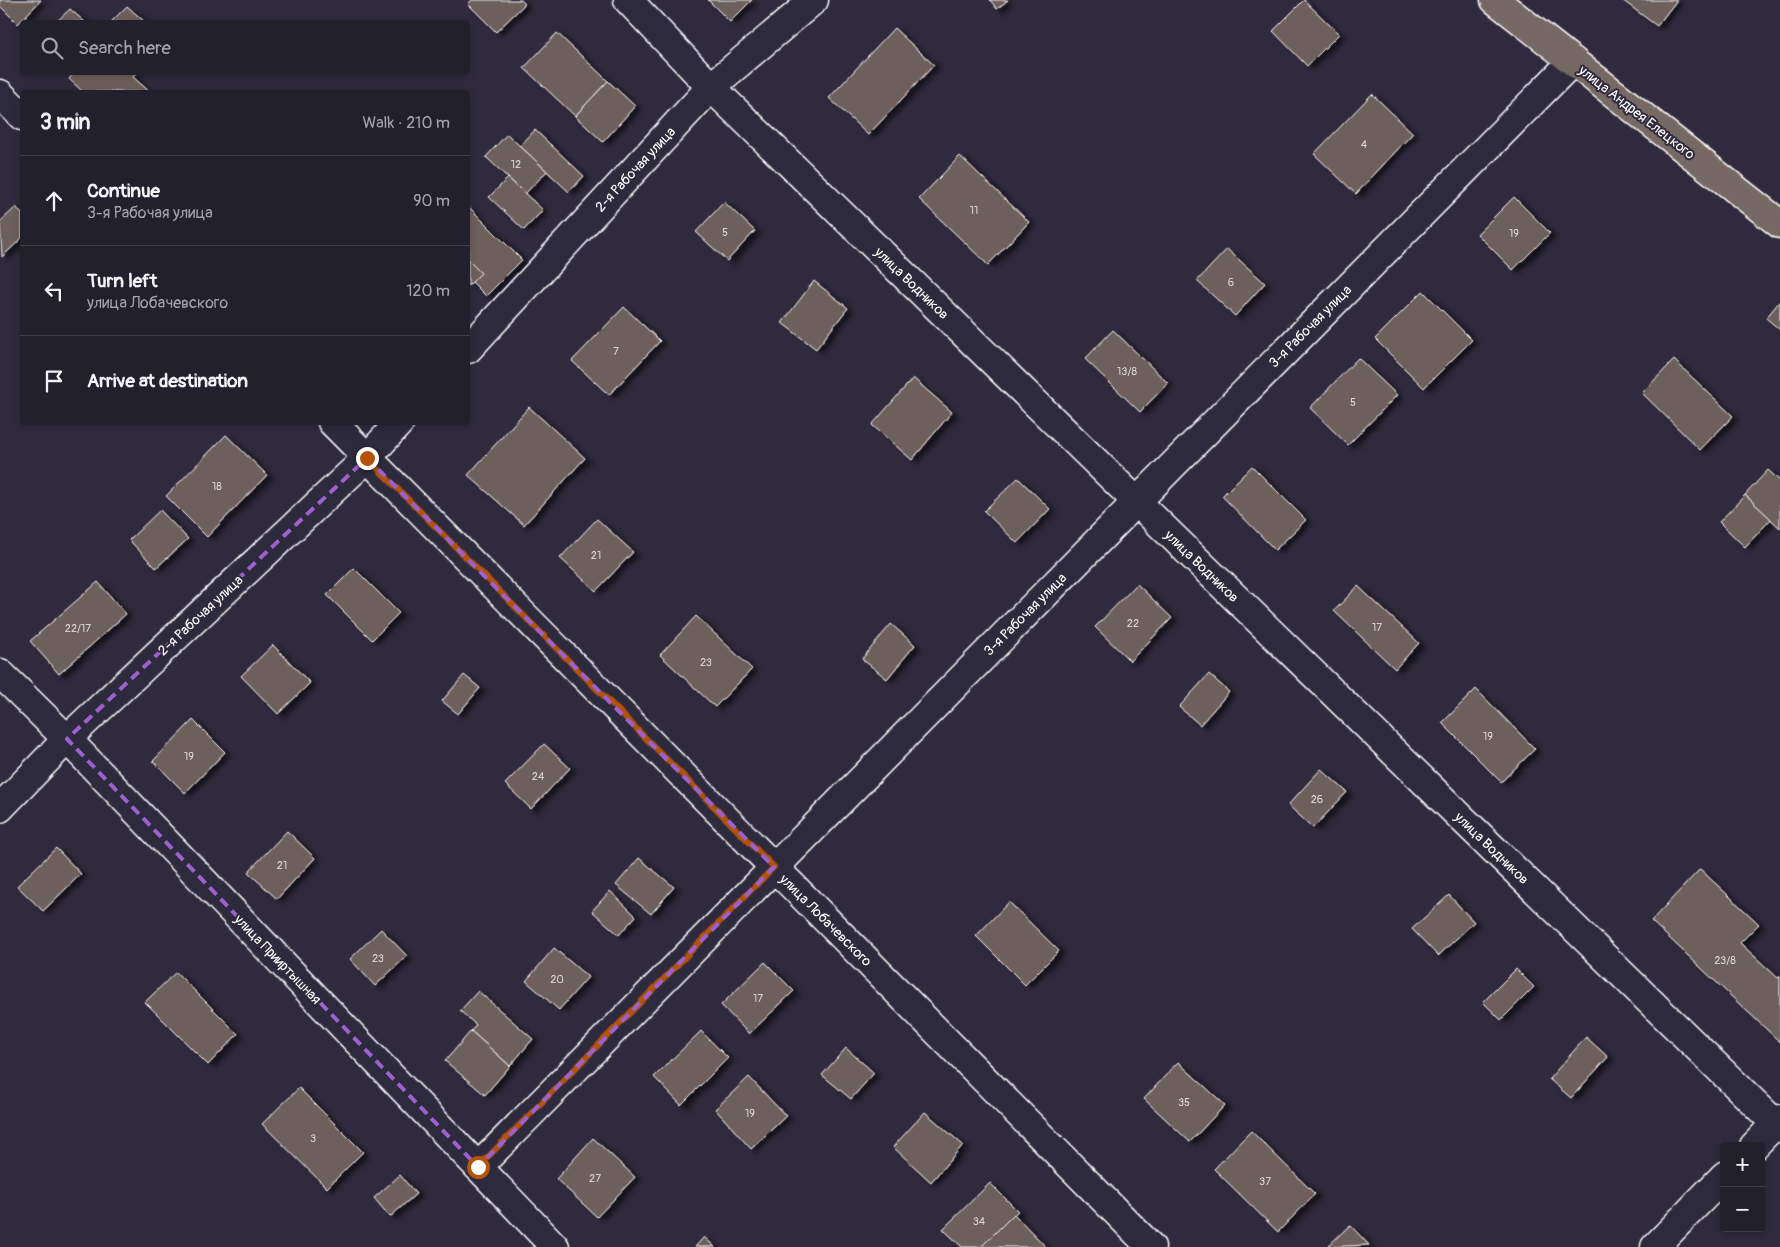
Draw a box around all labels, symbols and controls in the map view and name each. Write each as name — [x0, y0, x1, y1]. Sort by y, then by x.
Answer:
search box — [20, 20, 470, 75]
icon: search — [38, 34, 66, 62]
text: Search here — [78, 36, 171, 60]
street label: улица Андрея Елецкого — [1574, 61, 1699, 163]
text: 3 min — [40, 109, 90, 136]
text: Walk · 210 m — [362, 113, 450, 133]
street label: 2-я Рабочая улица — [592, 123, 679, 215]
house number: 4 — [1361, 138, 1368, 151]
house number: 12 — [511, 158, 521, 171]
text: Continue — [87, 179, 160, 203]
icon: ahead — [40, 187, 68, 215]
text: 90 m — [413, 191, 450, 211]
text: 3-я Рабочая улица — [87, 203, 213, 223]
house number: 11 — [970, 204, 978, 217]
house number: 5 — [722, 226, 728, 239]
house number: 19 — [1509, 227, 1519, 240]
street label: улица Водников — [870, 243, 952, 323]
text: Turn left — [87, 269, 157, 293]
house number: 6 — [1228, 276, 1234, 289]
icon: left — [40, 277, 68, 305]
text: 120 m — [406, 281, 450, 301]
street label: 3-я Рабочая улица — [1265, 281, 1355, 371]
text: улица Лобачевского — [87, 293, 228, 313]
house number: 7 — [613, 345, 619, 358]
house number: 13/8 — [1117, 365, 1137, 378]
icon: arrive — [40, 367, 68, 395]
text: Arrive at destination — [87, 369, 248, 393]
house number: 5 — [1350, 396, 1356, 409]
route end — [356, 447, 379, 470]
house number: 18 — [212, 480, 222, 493]
street label: улица Водников — [1160, 526, 1242, 606]
house number: 21 — [591, 549, 601, 562]
street label: 3-я Рабочая улица — [980, 569, 1070, 659]
street label: 2-я Рабочая улица — [154, 572, 246, 659]
house number: 22 — [1127, 617, 1139, 630]
house number: 17 — [1372, 621, 1382, 634]
house number: 22/17 — [65, 622, 91, 635]
house number: 23 — [700, 656, 712, 669]
house number: 19 — [1483, 730, 1493, 743]
house number: 19 — [184, 750, 194, 763]
house number: 24 — [532, 770, 545, 783]
house number: 26 — [1311, 793, 1323, 806]
street label: улица Водников — [1450, 808, 1532, 888]
house number: 21 — [277, 859, 287, 872]
street label: улица Лобачевского — [775, 870, 876, 970]
street label: улица Прииртышная — [230, 910, 325, 1008]
house number: 23 — [372, 952, 384, 965]
house number: 23/8 — [1714, 954, 1736, 967]
house number: 20 — [550, 973, 564, 986]
house number: 17 — [753, 992, 763, 1005]
house number: 35 — [1178, 1096, 1190, 1109]
house number: 19 — [745, 1107, 755, 1120]
house number: 3 — [310, 1132, 316, 1145]
map controls — [1720, 1142, 1765, 1232]
button: + — [1720, 1142, 1765, 1187]
route start — [467, 1156, 490, 1179]
house number: 27 — [589, 1172, 601, 1185]
house number: 37 — [1259, 1175, 1271, 1188]
button: − — [1720, 1187, 1765, 1232]
house number: 34 — [973, 1215, 986, 1228]

